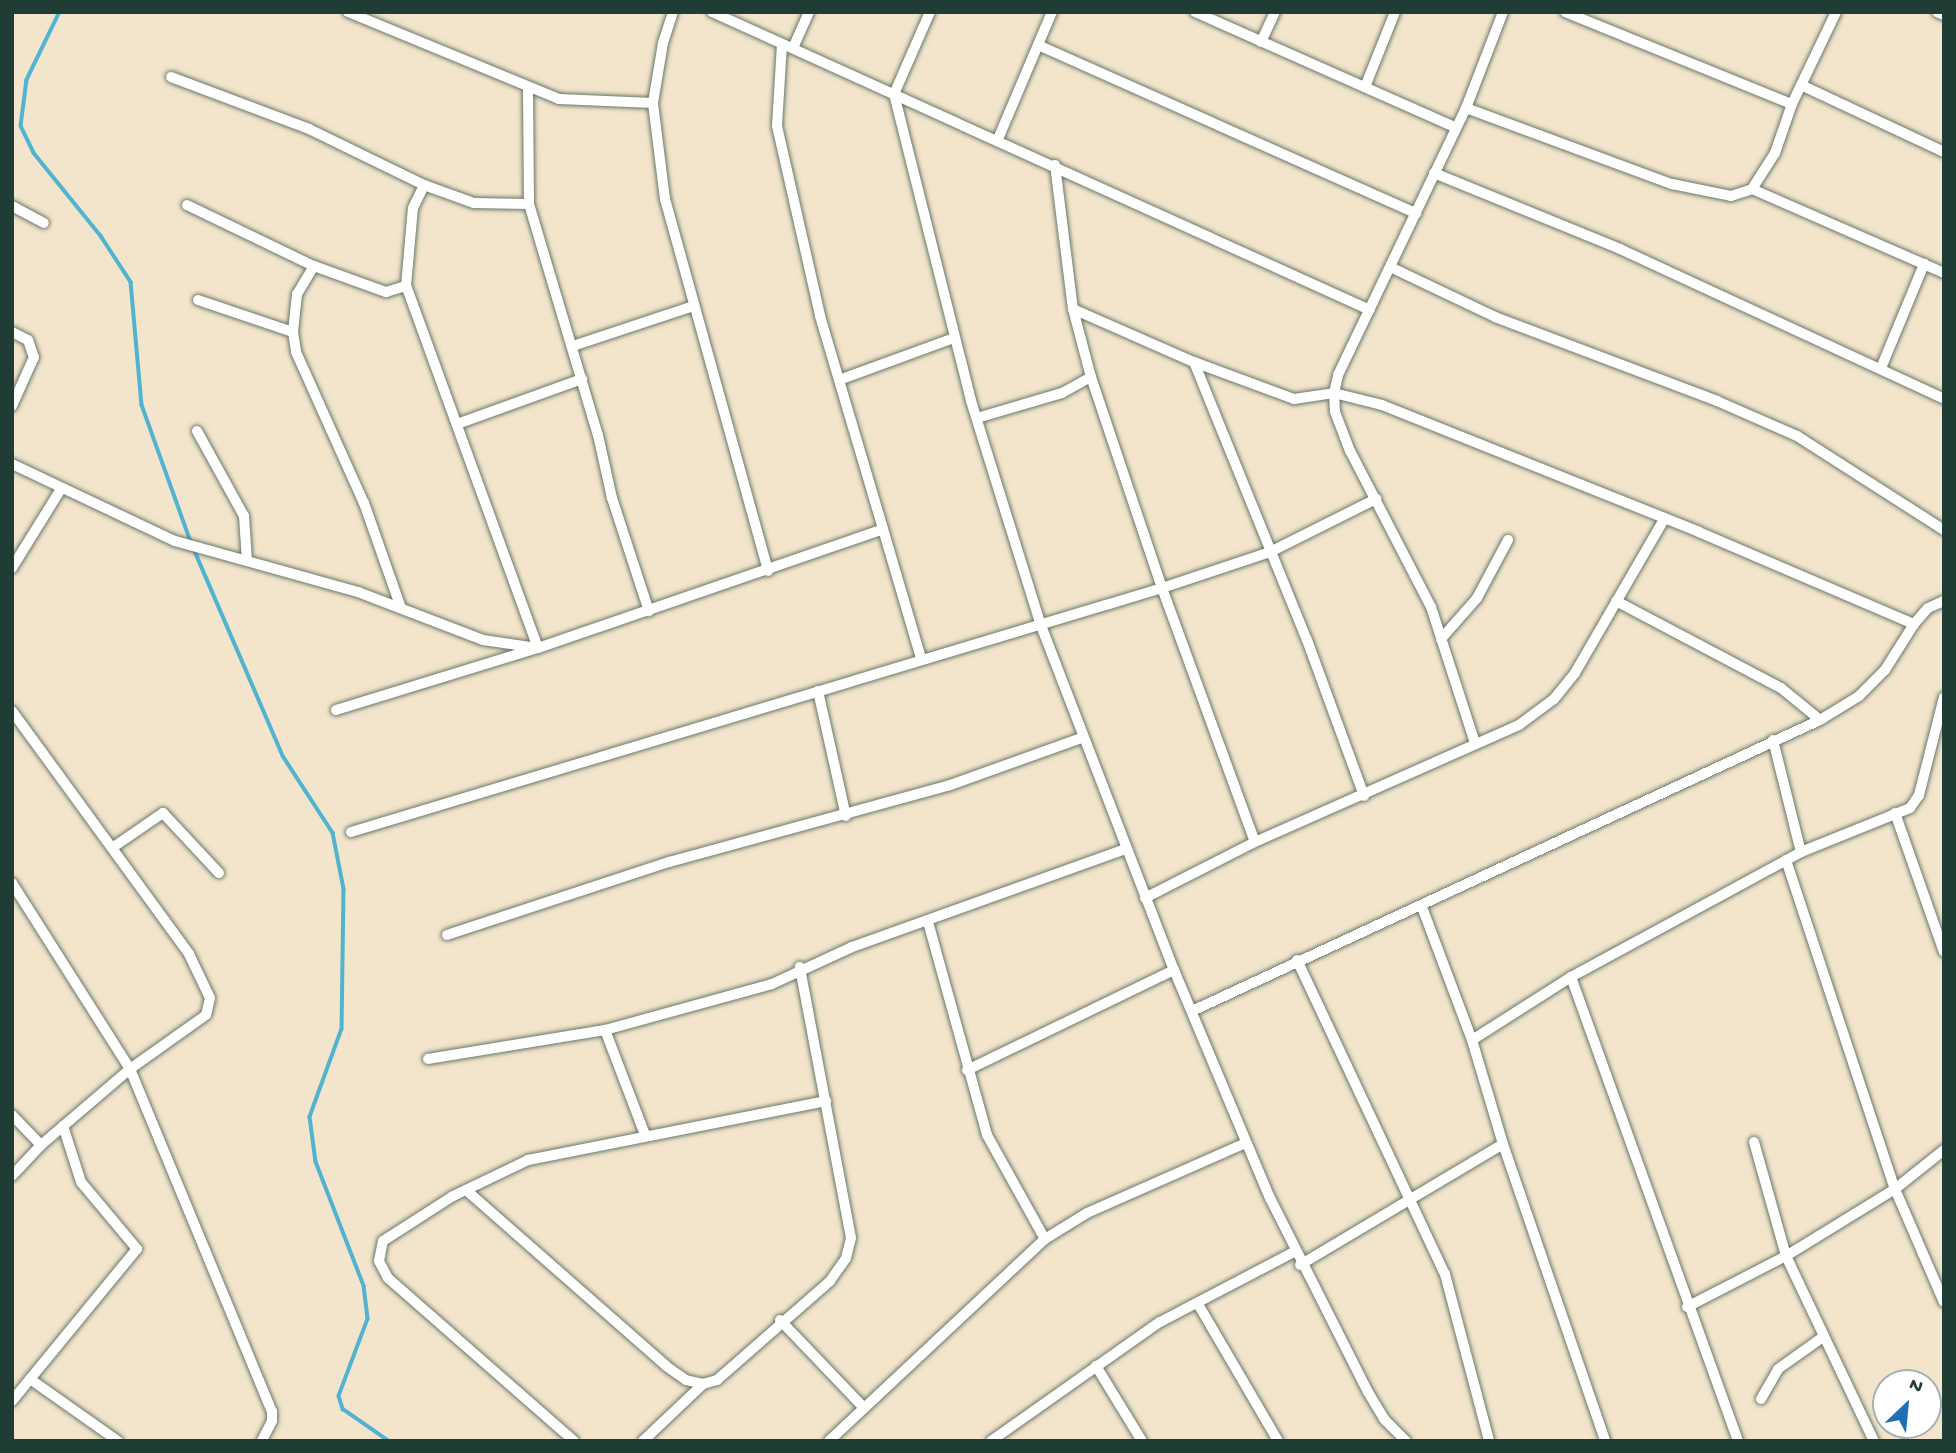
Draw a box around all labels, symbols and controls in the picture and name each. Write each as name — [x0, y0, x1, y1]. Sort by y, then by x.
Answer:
north arrow — [1872, 1369, 1942, 1439]
text: N — [1905, 1373, 1926, 1400]

